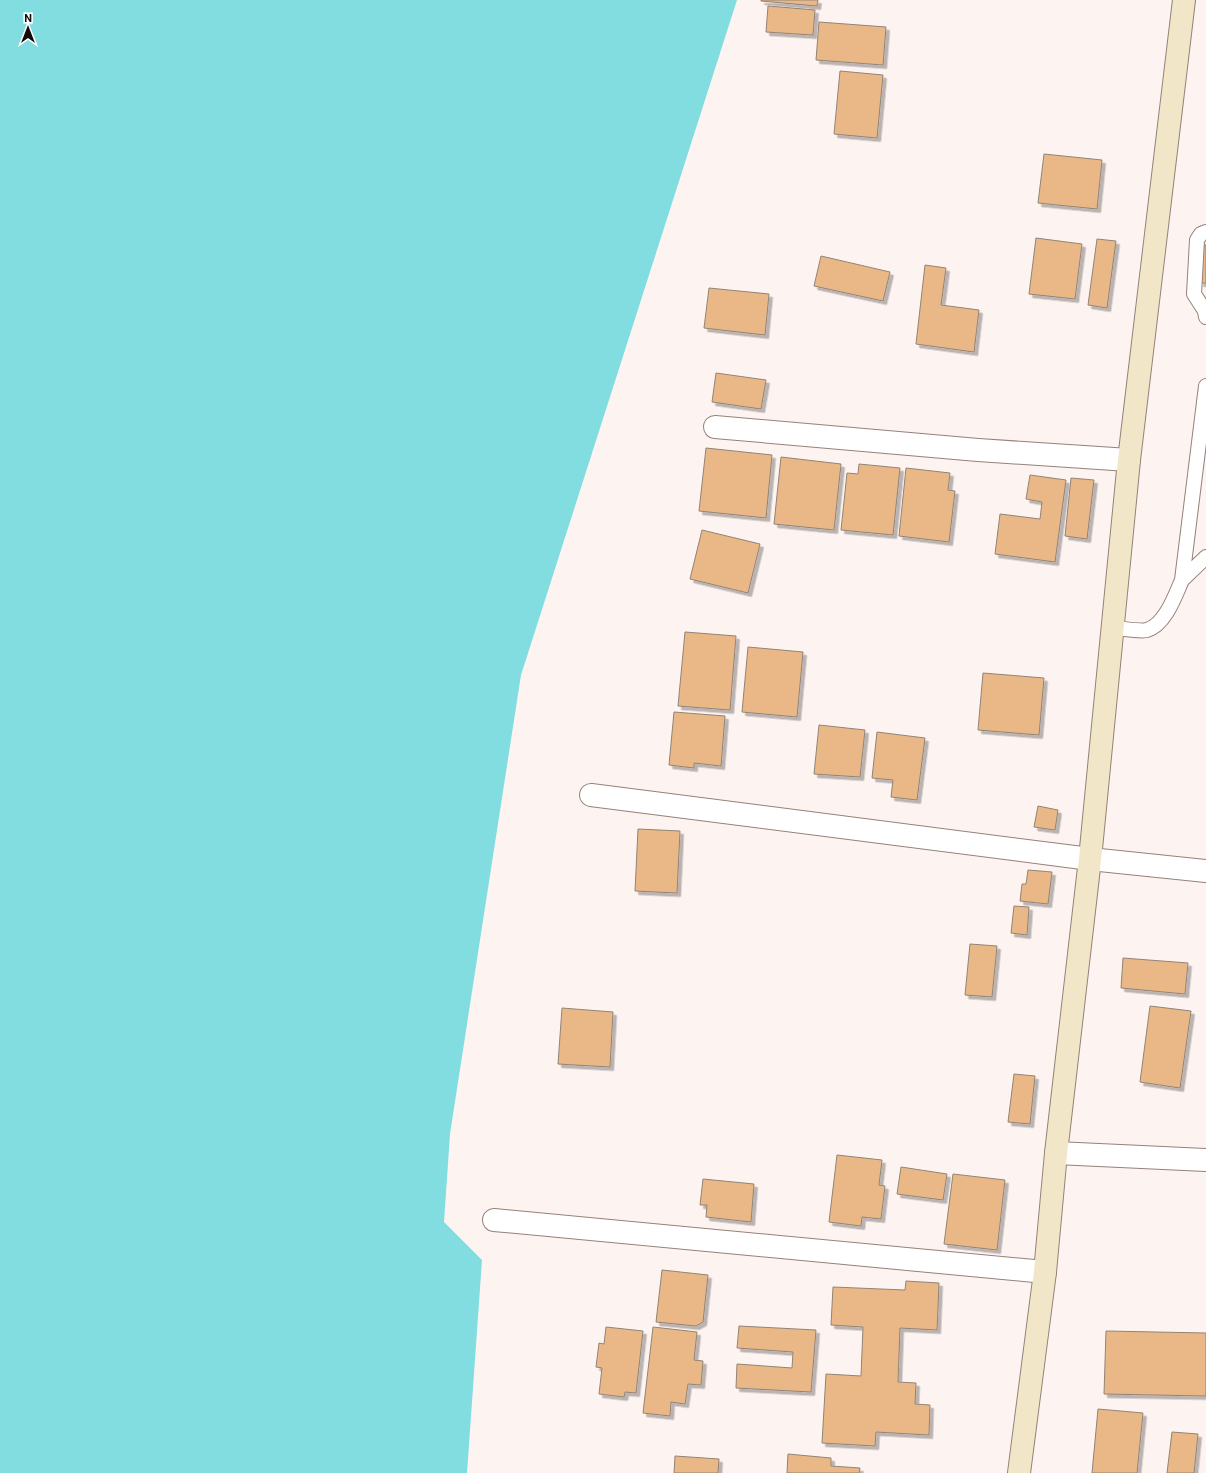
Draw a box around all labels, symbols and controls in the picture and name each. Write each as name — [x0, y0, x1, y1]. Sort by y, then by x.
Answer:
north arrow — [8, 8, 48, 48]
text: N — [24, 12, 32, 25]

